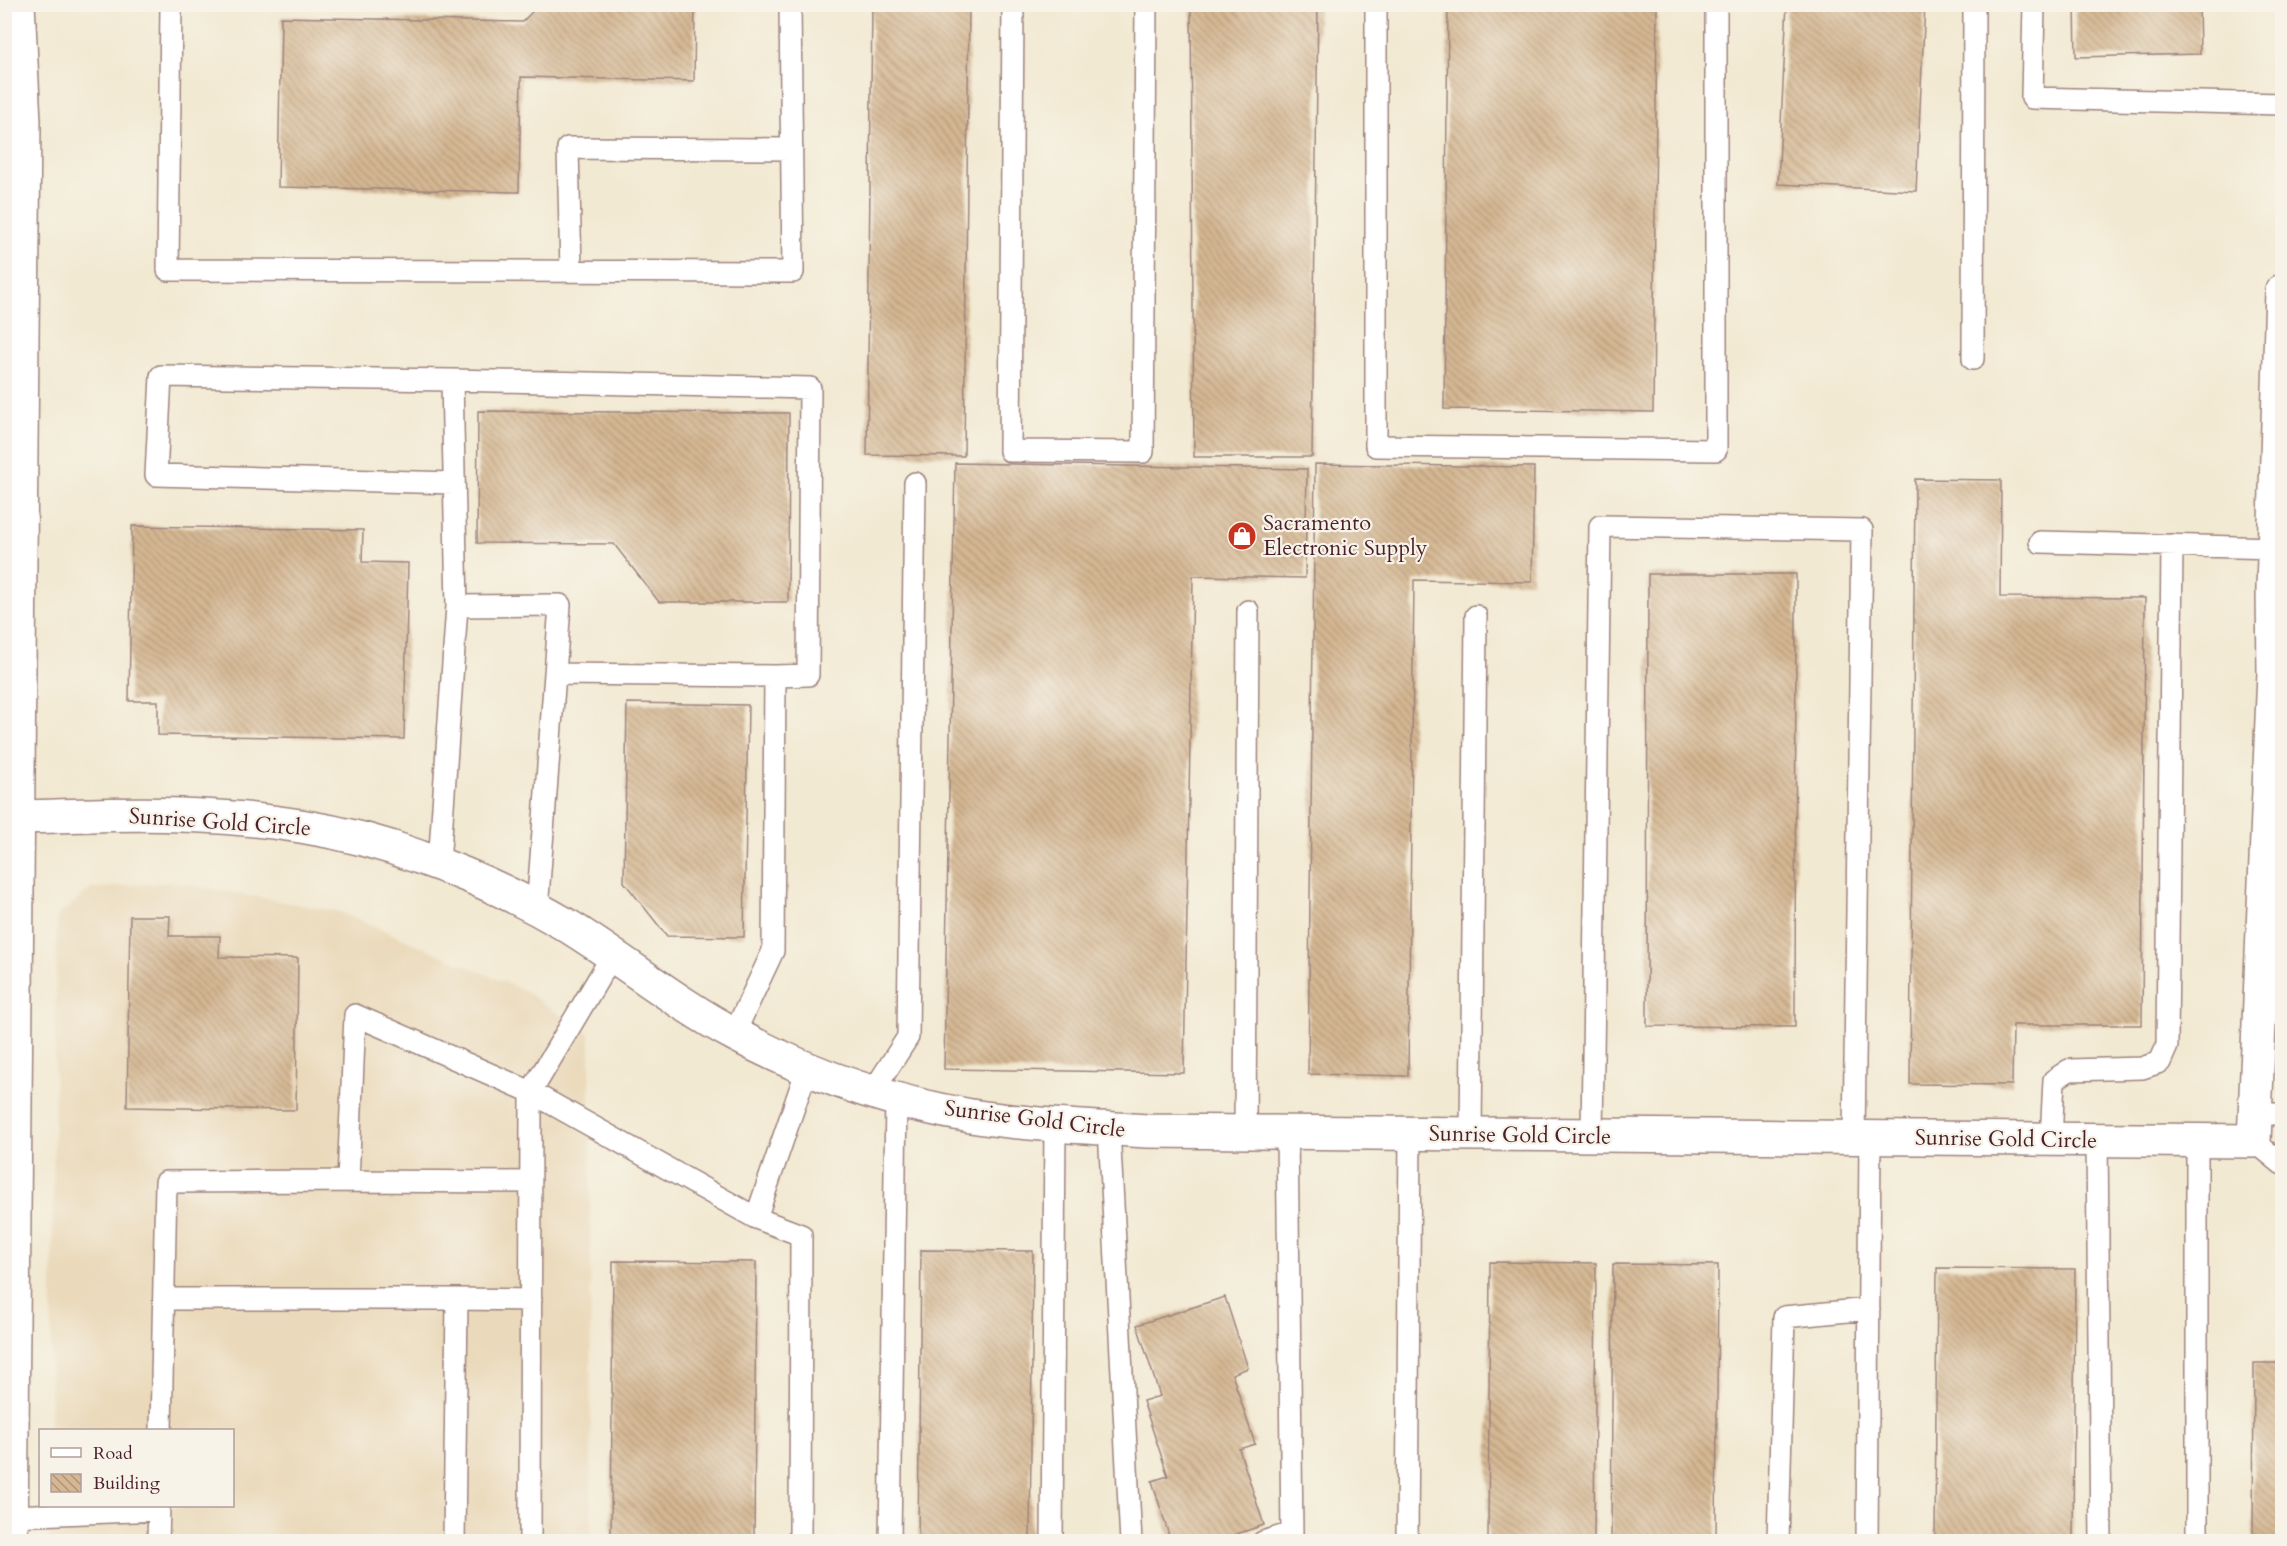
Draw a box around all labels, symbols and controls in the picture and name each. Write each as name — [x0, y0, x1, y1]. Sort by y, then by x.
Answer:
place label: Sacramento Electronic Supply — [1263, 508, 1428, 563]
shop icon: Sacramento Electronic Supply — [1226, 520, 1258, 552]
street label: Sunrise Gold Circle — [128, 801, 312, 843]
street label: Sunrise Gold Circle — [943, 1093, 1127, 1145]
street label: Sunrise Gold Circle — [1429, 1118, 1611, 1152]
street label: Sunrise Gold Circle — [1915, 1122, 2097, 1156]
legend — [39, 1429, 234, 1507]
text: Road — [93, 1441, 133, 1466]
text: Building — [93, 1471, 161, 1496]

